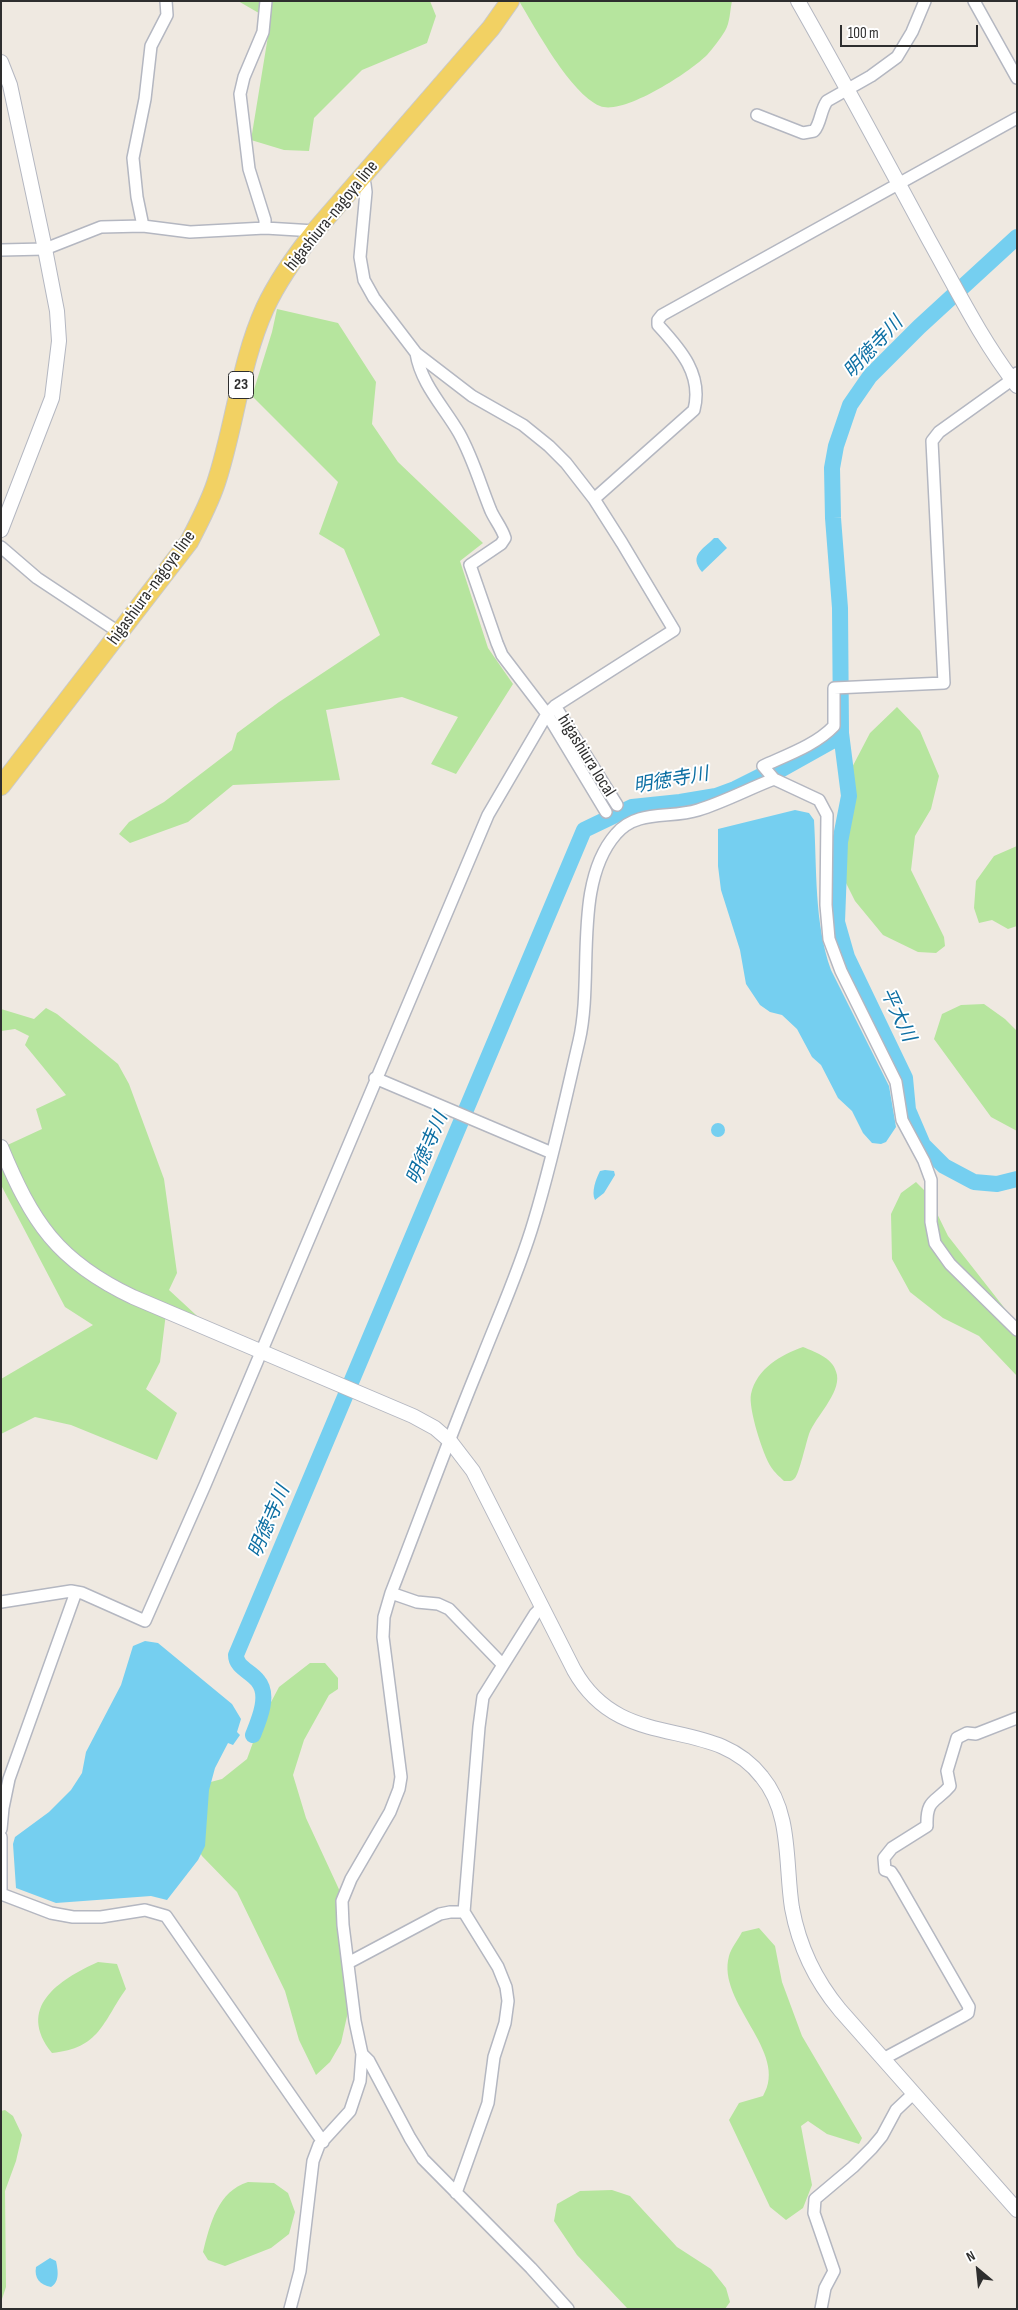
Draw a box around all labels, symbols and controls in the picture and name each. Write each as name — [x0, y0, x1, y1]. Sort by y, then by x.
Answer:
scale bar — [843, 15, 980, 47]
text: 100 m — [848, 24, 879, 43]
street label: higashiura-nagoya line — [281, 156, 383, 276]
water label: 明徳寺川 — [840, 312, 908, 384]
road number: 23 — [228, 372, 254, 398]
street label: higashiura-nagoya line — [103, 527, 201, 649]
street label: higashiura local — [552, 711, 620, 801]
water label: 明徳寺川 — [632, 763, 710, 799]
water label: 平大川 — [875, 984, 919, 1046]
water label: 明徳寺川 — [403, 1110, 453, 1188]
water label: 明徳寺川 — [245, 1483, 295, 1561]
north arrow — [953, 2245, 1003, 2295]
text: N — [963, 2247, 978, 2266]

